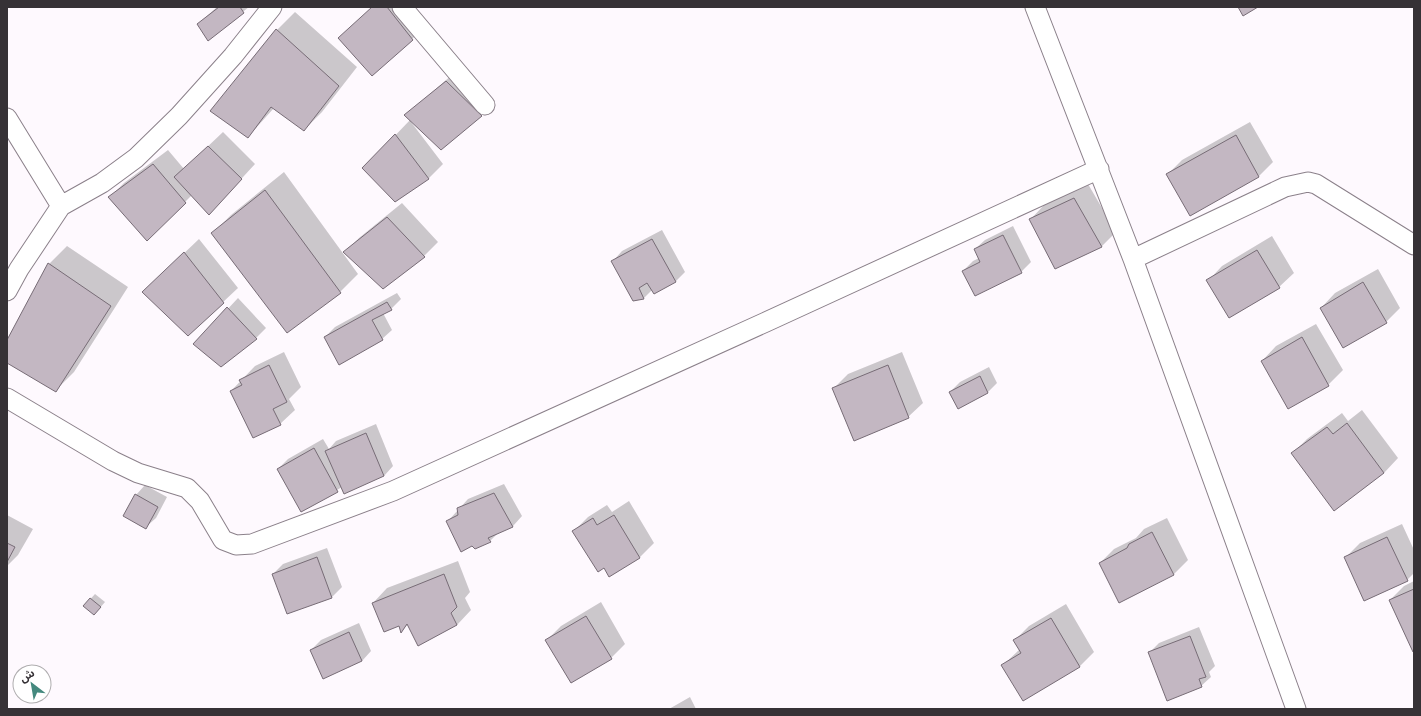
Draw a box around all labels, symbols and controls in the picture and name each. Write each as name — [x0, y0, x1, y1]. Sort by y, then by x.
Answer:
north arrow — [12, 664, 52, 704]
text: ش — [17, 666, 37, 685]

